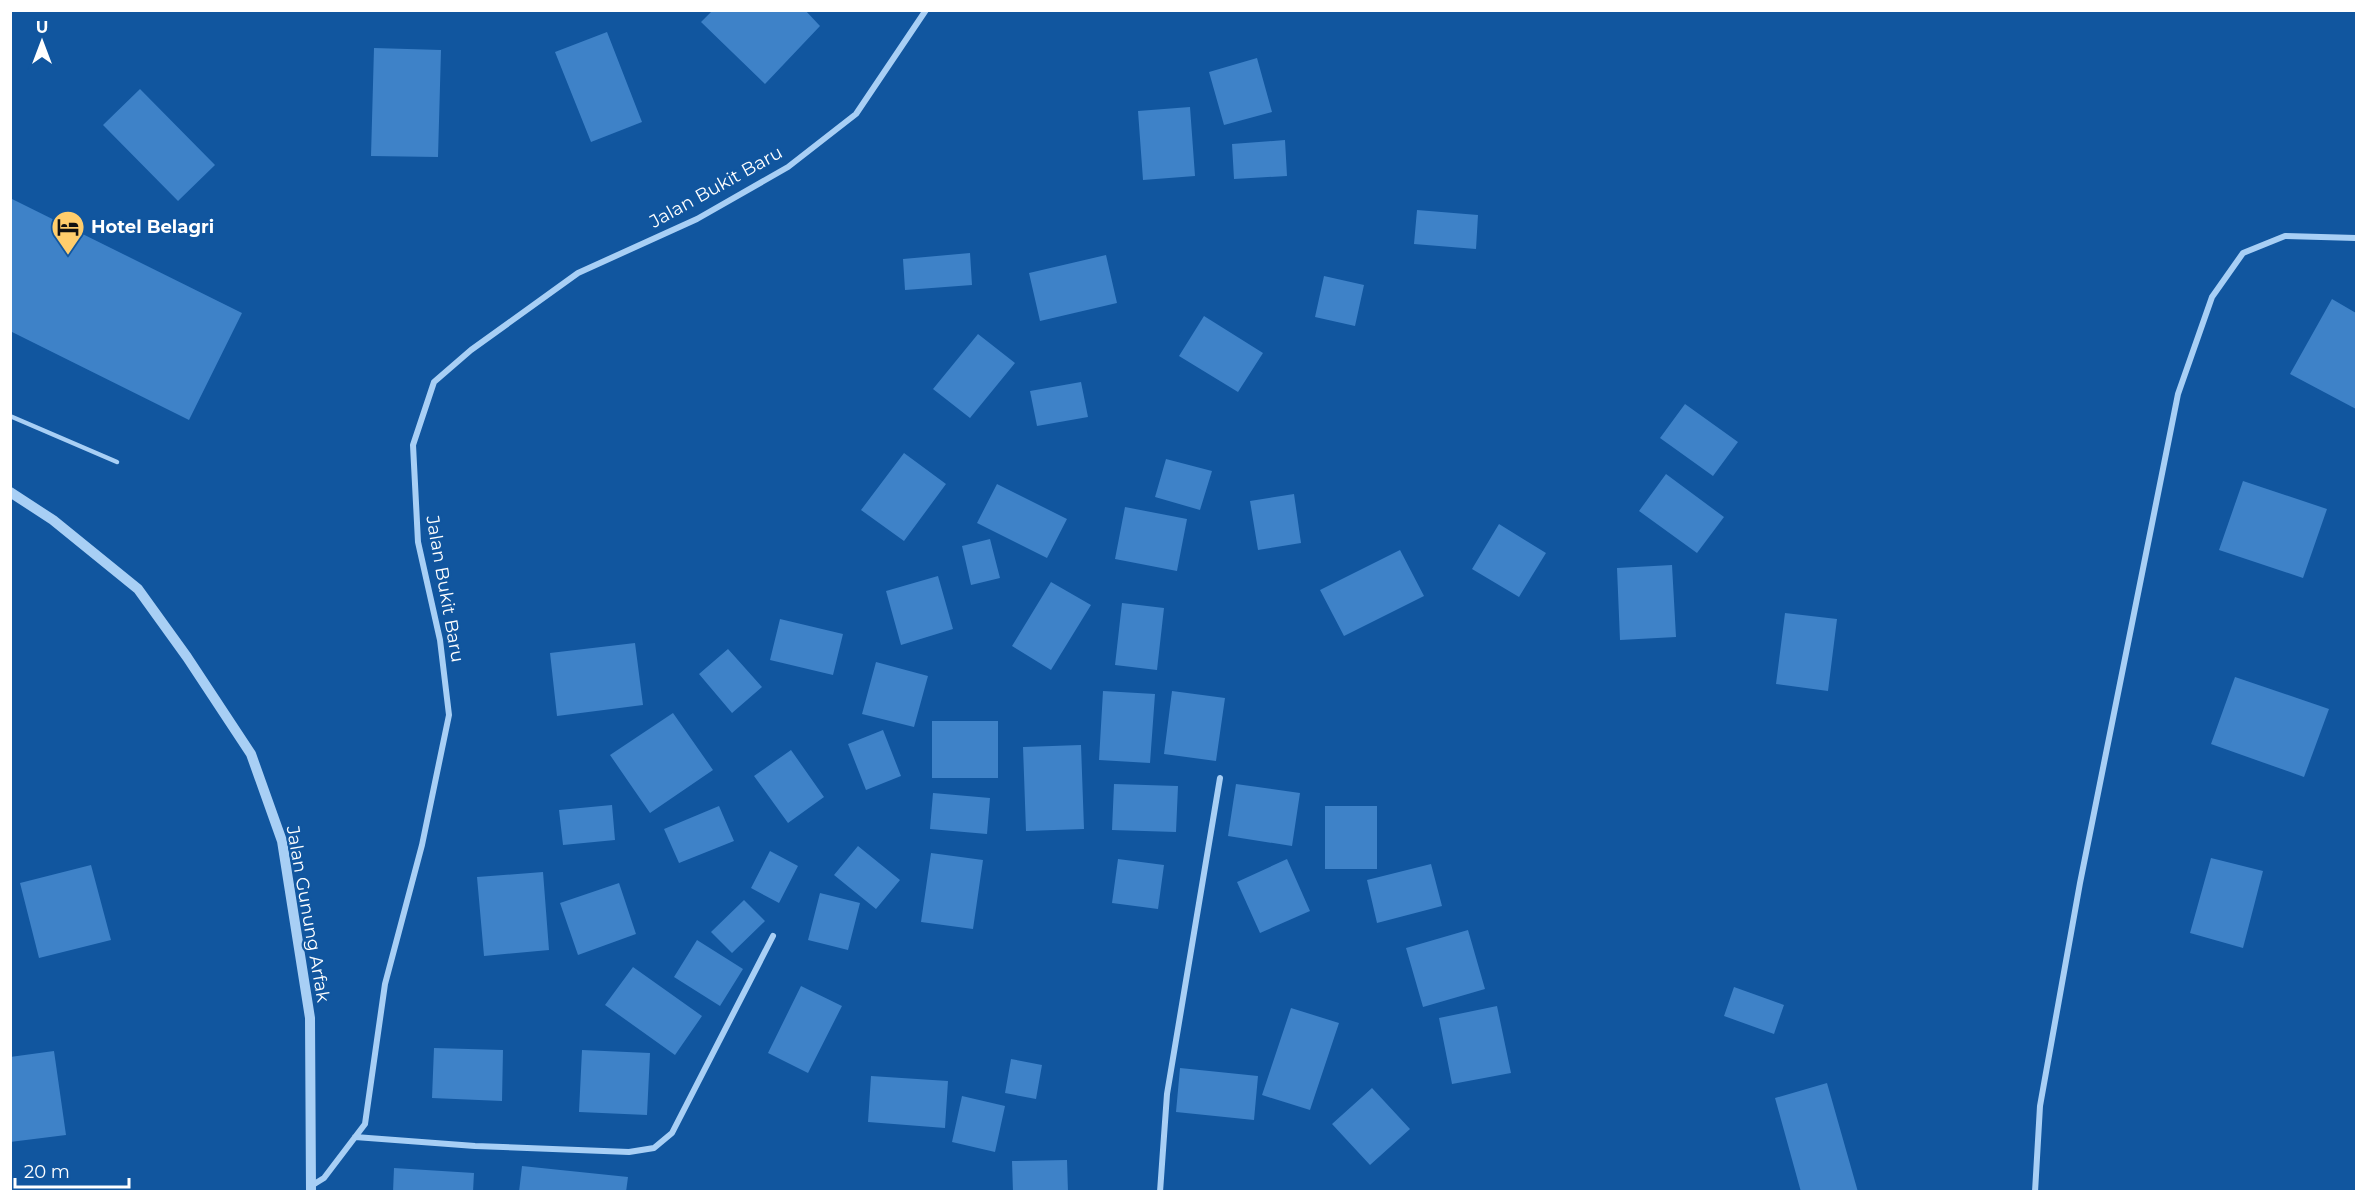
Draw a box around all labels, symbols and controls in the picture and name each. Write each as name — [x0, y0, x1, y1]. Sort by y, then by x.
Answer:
north arrow — [12, 12, 72, 72]
text: U — [36, 18, 48, 37]
street label: Jalan Bukit Baru — [645, 141, 786, 233]
hotel icon: Hotel Belagri — [50, 209, 86, 256]
place label: Hotel Belagri — [91, 216, 214, 238]
street label: Jalan Bukit Baru — [421, 513, 469, 664]
street label: Jalan Gunung Arfak — [281, 823, 334, 1004]
scale bar — [15, 1151, 129, 1189]
text: 20 m — [24, 1161, 70, 1183]

